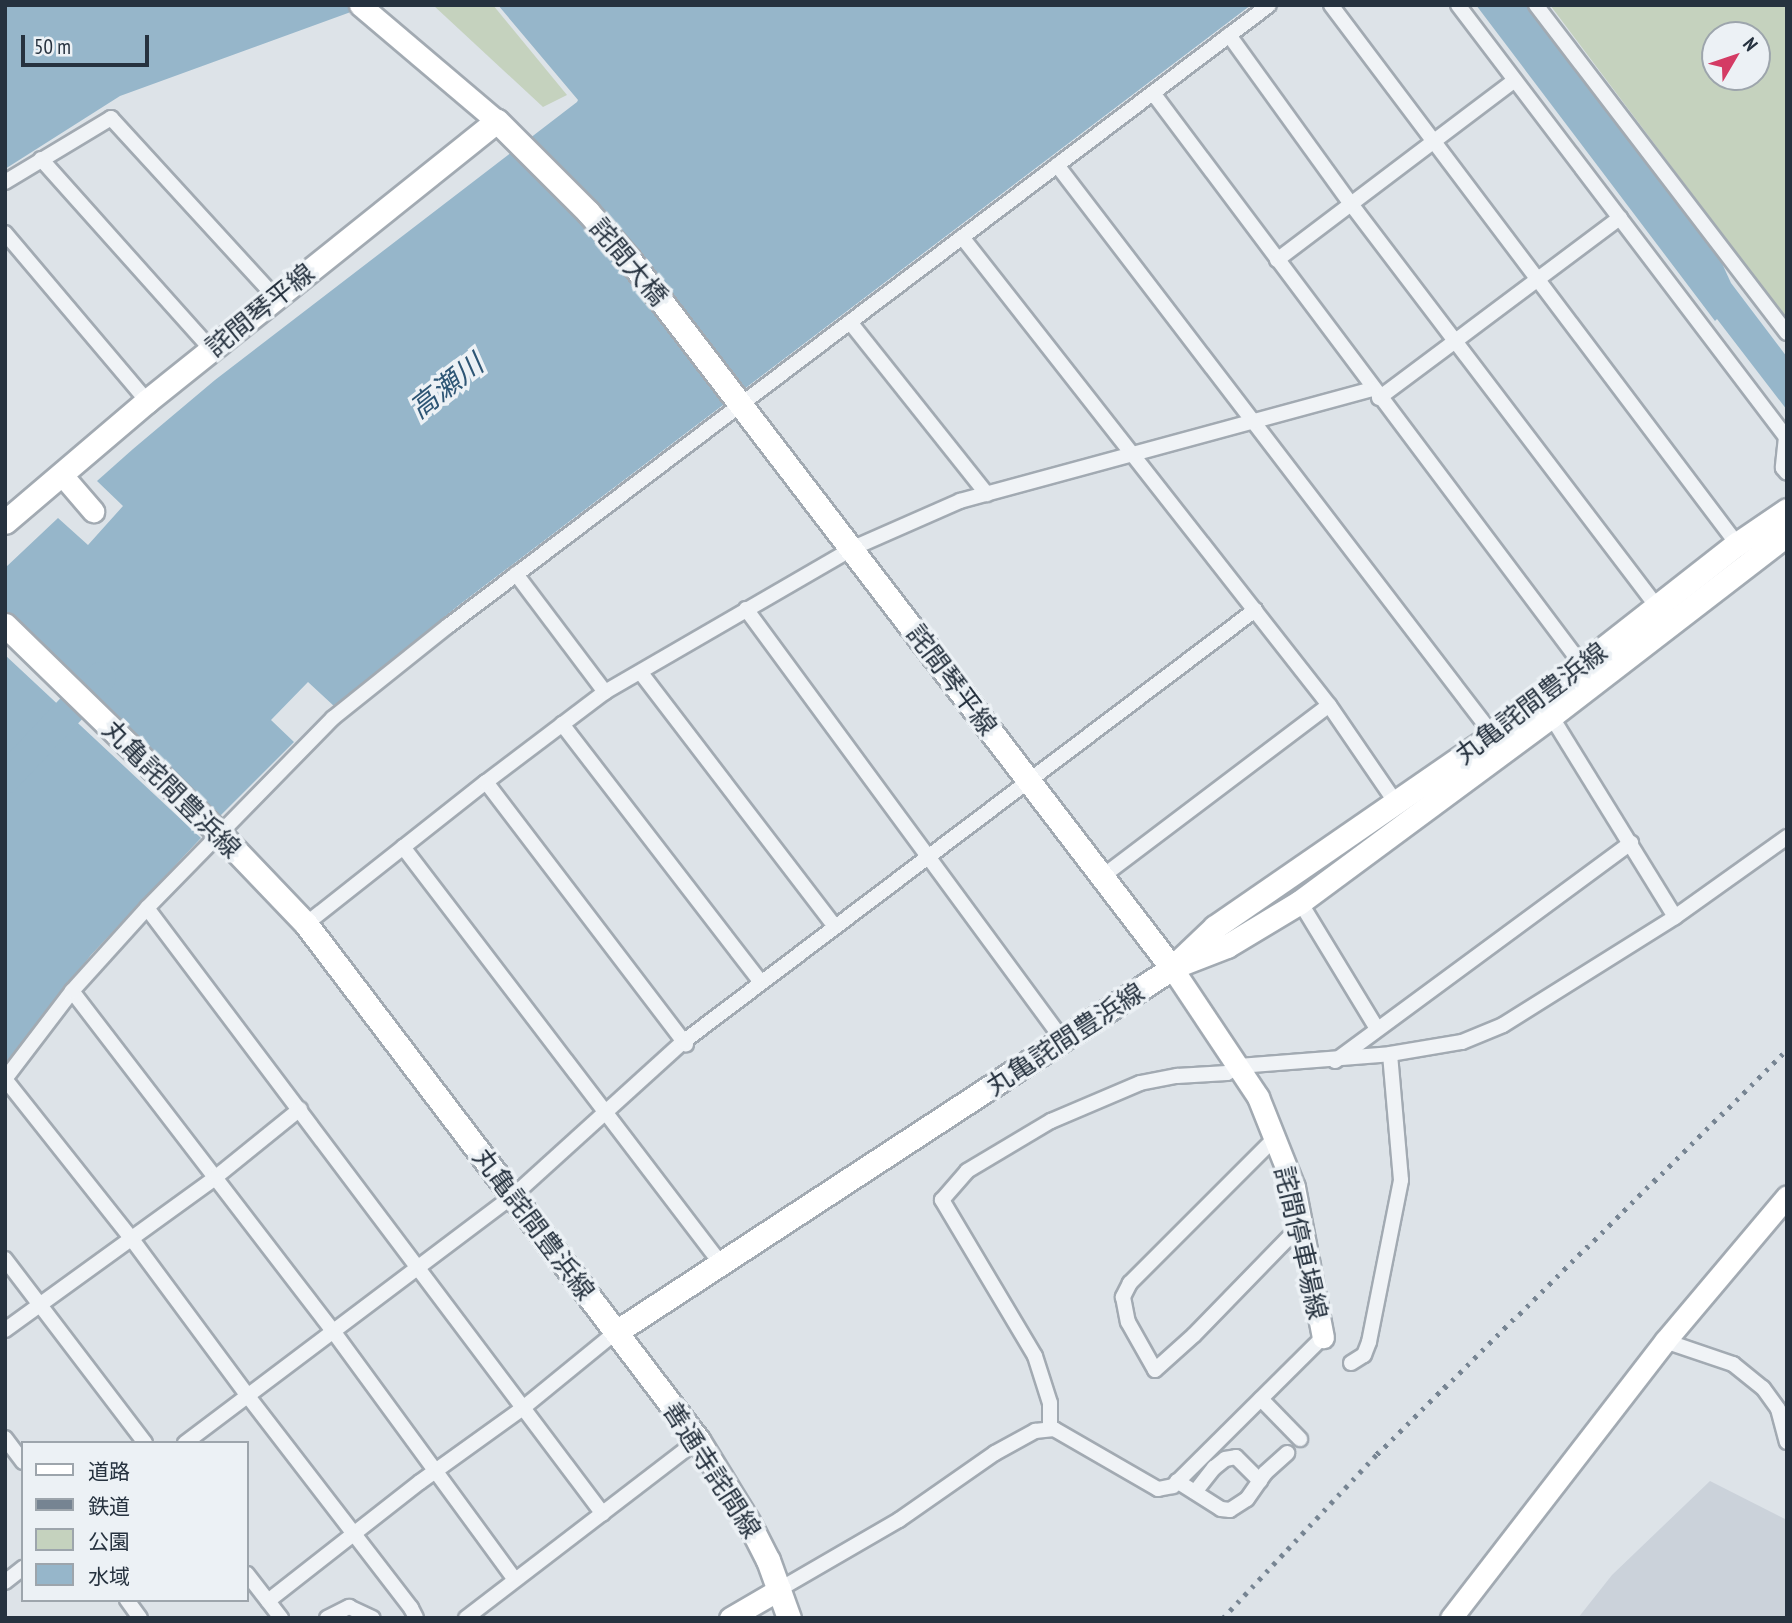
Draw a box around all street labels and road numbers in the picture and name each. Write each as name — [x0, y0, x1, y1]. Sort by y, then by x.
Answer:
street label: 詫間大橋 — [584, 212, 674, 312]
street label: 詫間琴平線 — [200, 257, 320, 363]
street label: 詫間琴平線 — [900, 619, 1004, 741]
street label: 丸亀詫間豊浜線 — [1449, 636, 1613, 770]
street label: 丸亀詫間豊浜線 — [97, 714, 247, 864]
street label: 丸亀詫間豊浜線 — [980, 976, 1150, 1102]
street label: 丸亀詫間豊浜線 — [467, 1142, 601, 1306]
street label: 詫間停車場線 — [1268, 1163, 1334, 1323]
street label: 善通寺詫間線 — [656, 1396, 768, 1544]

